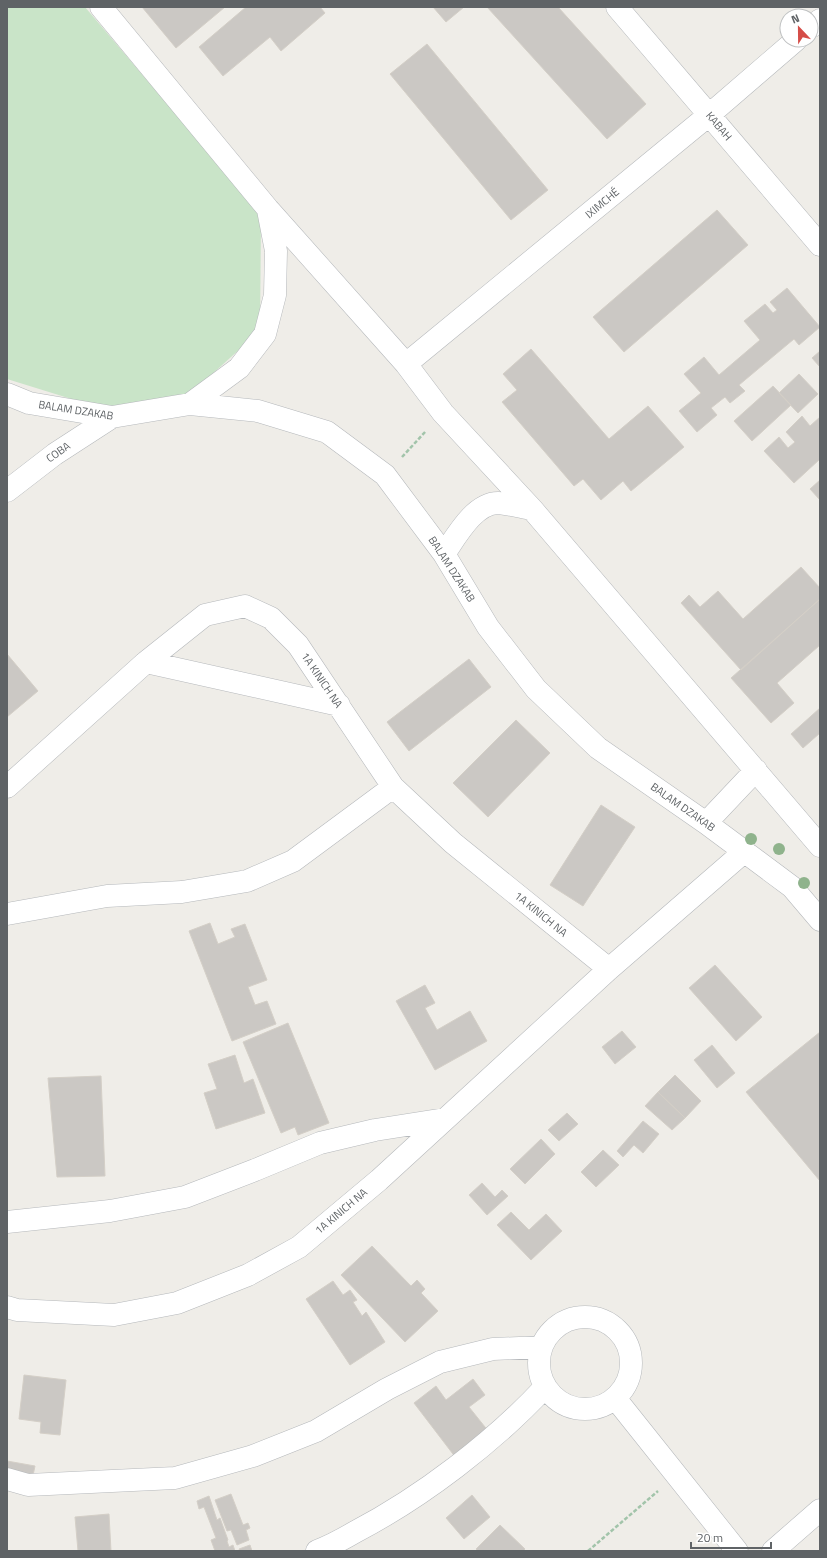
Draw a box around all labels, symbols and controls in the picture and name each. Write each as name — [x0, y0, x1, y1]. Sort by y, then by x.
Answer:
north arrow — [779, 8, 819, 48]
text: N — [789, 10, 802, 28]
street label: KABAH — [702, 108, 736, 144]
street label: IXIMCHÉ — [581, 184, 623, 222]
street label: BALAM DZAKAB — [37, 396, 115, 424]
street label: COBA — [43, 438, 74, 466]
street label: BALAM DZAKAB — [425, 533, 479, 605]
street label: 1A KINICH NA — [297, 649, 347, 711]
street label: BALAM DZAKAB — [647, 779, 719, 835]
street label: 1A KINICH NA — [511, 888, 571, 941]
street label: 1A KINICH NA — [311, 1184, 371, 1238]
scale bar — [691, 1524, 771, 1550]
text: 20 m — [697, 1528, 723, 1547]

